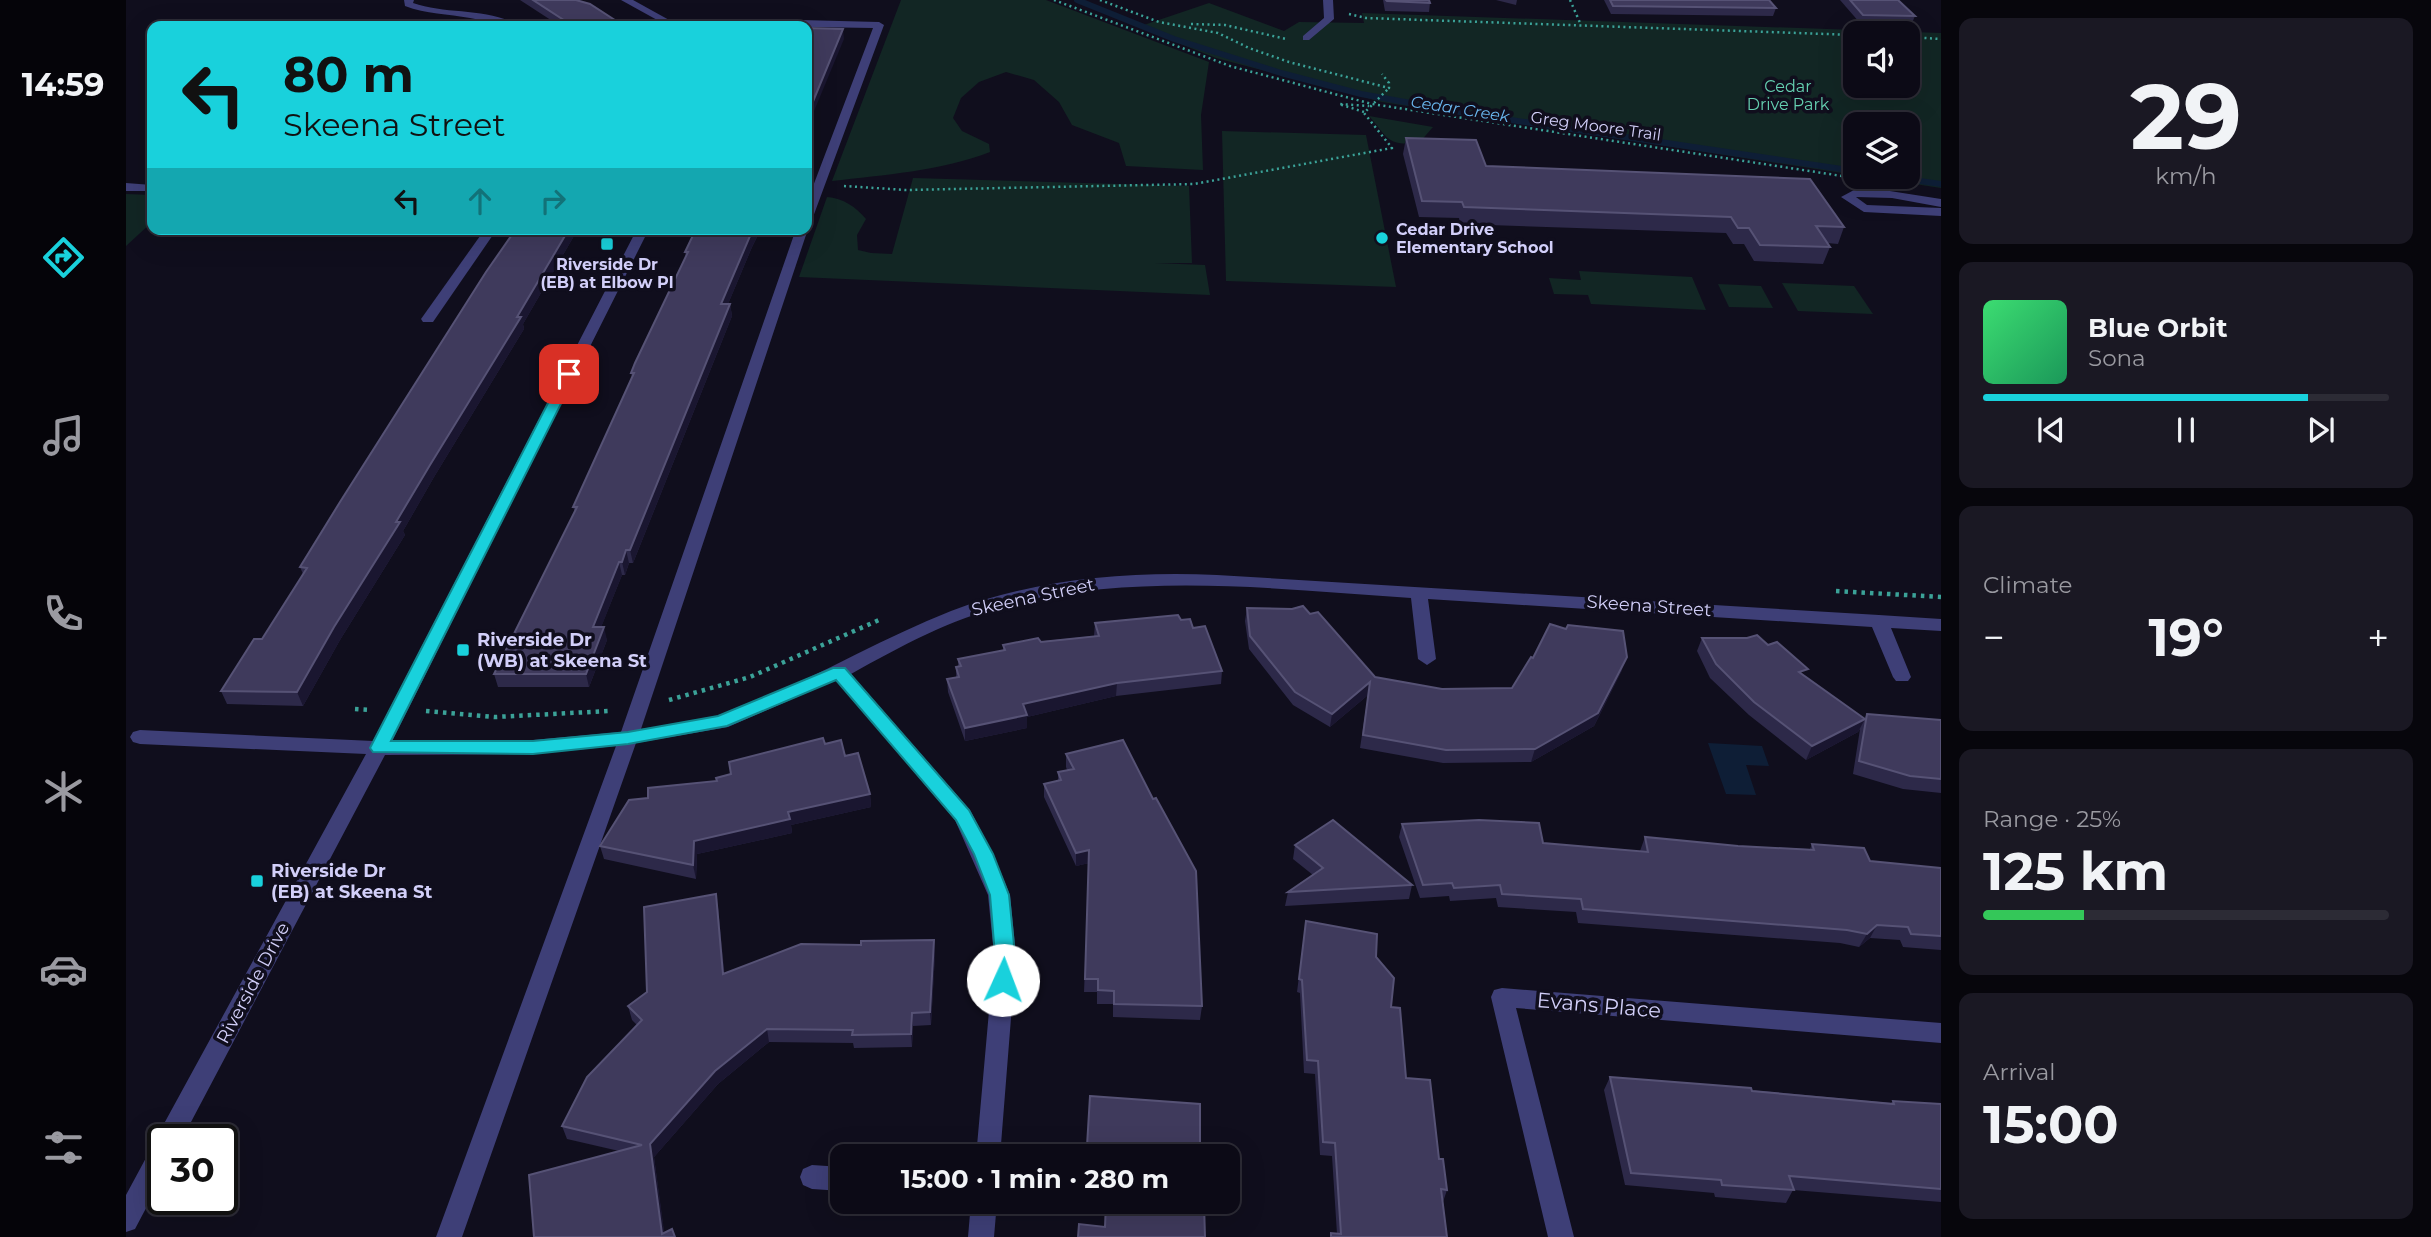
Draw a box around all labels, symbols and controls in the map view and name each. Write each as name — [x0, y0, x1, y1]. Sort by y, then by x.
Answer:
map controls — [1843, 21, 1920, 189]
button: sound — [1843, 21, 1920, 98]
text: 80 m — [283, 45, 414, 104]
icon: left — [168, 49, 259, 140]
text: 29 — [2130, 61, 2242, 172]
text: 14:59 — [22, 65, 104, 104]
park label: Cedar Drive Park — [1747, 77, 1830, 114]
water label: Cedar Creek — [1409, 92, 1512, 126]
text: Skeena Street — [283, 105, 505, 144]
street label: Greg Moore Trail — [1530, 107, 1662, 145]
button: layers — [1843, 112, 1920, 189]
text: km/h — [2155, 162, 2217, 190]
icon: left — [388, 182, 426, 220]
icon: ahead — [461, 182, 499, 220]
icon: right — [534, 182, 572, 220]
place label: Cedar Drive Elementary School — [1396, 220, 1554, 257]
marker: Cedar Drive Elementary School — [1374, 230, 1390, 246]
icon: directions — [39, 233, 88, 282]
marker: Riverside Dr (EB) at Elbow Pl — [599, 236, 615, 252]
place label: Riverside Dr (EB) at Elbow Pl — [540, 255, 674, 292]
text: Blue Orbit — [2088, 312, 2227, 344]
pin — [539, 344, 599, 404]
text: Sona — [2088, 344, 2146, 372]
icon: arrive — [550, 355, 588, 393]
icon: music — [39, 411, 88, 460]
icon: previous — [2032, 411, 2070, 449]
icon: pause — [2167, 411, 2205, 449]
icon: next — [2302, 411, 2340, 449]
text: Climate — [1983, 571, 2072, 599]
street label: Skeena Street — [970, 573, 1096, 621]
icon: phone — [39, 589, 88, 638]
street label: Skeena Street — [1586, 591, 1712, 621]
text: 19° — [2148, 606, 2224, 669]
text: − — [1983, 614, 2005, 661]
text: + — [2367, 614, 2389, 661]
place label: Riverside Dr (WB) at Skeena St — [477, 629, 647, 672]
marker: Riverside Dr (WB) at Skeena St — [455, 642, 471, 658]
icon: climate — [39, 767, 88, 816]
text: Range · 25% — [1983, 805, 2121, 833]
text: 125 km — [1983, 840, 2168, 903]
place label: Riverside Dr (EB) at Skeena St — [271, 860, 433, 903]
marker: Riverside Dr (EB) at Skeena St — [249, 873, 265, 889]
street label: Riverside Drive — [212, 919, 294, 1047]
position arrow — [966, 943, 1040, 1017]
icon: car — [39, 945, 88, 994]
street label: Evans Place — [1536, 987, 1662, 1023]
text: Arrival — [1983, 1058, 2056, 1086]
text: 15:00 — [1983, 1093, 2119, 1156]
icon: filters — [39, 1123, 88, 1172]
speed limit sign: 30 — [147, 1124, 238, 1215]
text: 15:00 · 1 min · 280 m — [901, 1163, 1169, 1195]

